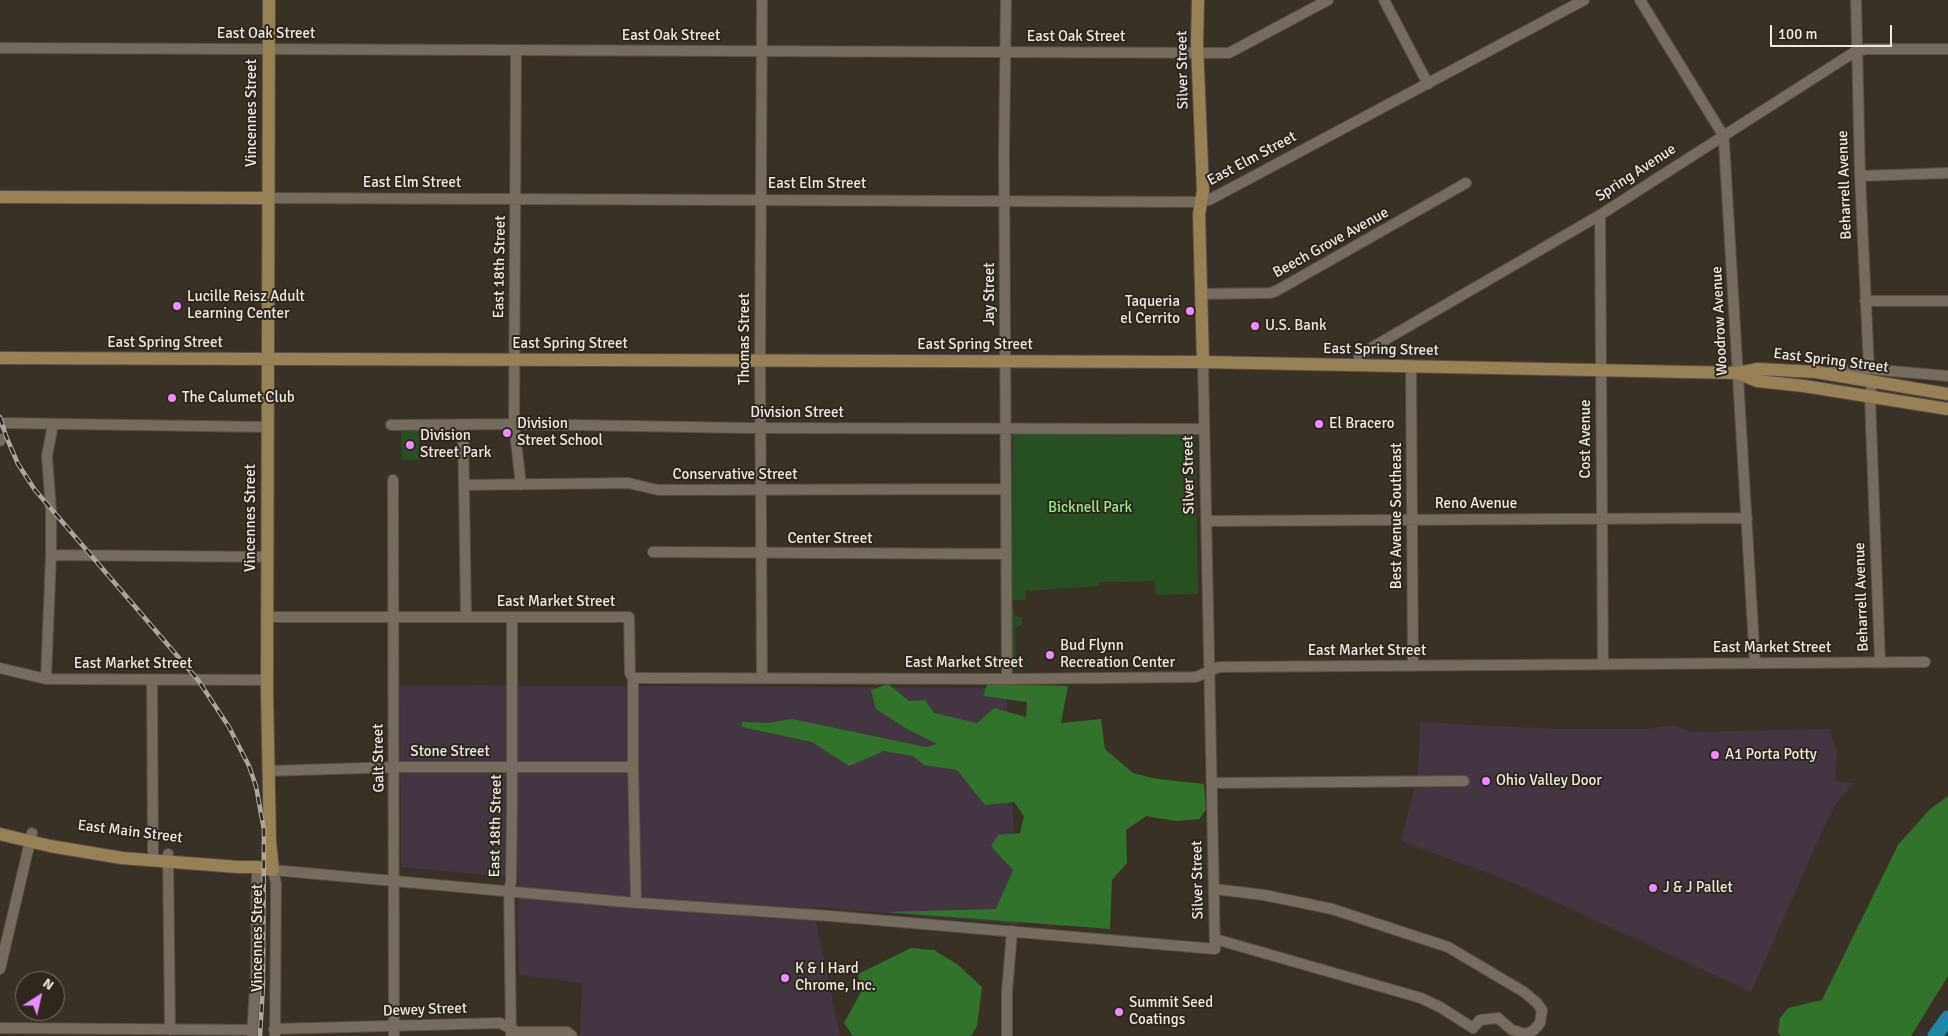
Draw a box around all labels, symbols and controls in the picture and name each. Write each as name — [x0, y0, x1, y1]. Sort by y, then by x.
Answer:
scale bar — [1773, 15, 1896, 47]
street label: East Oak Street — [217, 25, 315, 43]
text: 100 m — [1778, 25, 1818, 43]
street label: East Oak Street — [622, 27, 720, 45]
street label: East Oak Street — [1027, 28, 1125, 46]
street label: Silver Street — [1173, 31, 1193, 109]
street label: Vincennes Street — [243, 59, 261, 167]
street label: East Elm Street — [1204, 128, 1300, 190]
street label: Beharrell Avenue — [1834, 130, 1856, 240]
street label: Spring Avenue — [1592, 140, 1680, 206]
street label: East Elm Street — [363, 174, 461, 192]
street label: East Elm Street — [768, 175, 866, 193]
street label: Beech Grove Avenue — [1270, 204, 1392, 282]
street label: East 18th Street — [490, 215, 510, 319]
street label: Jay Street — [981, 262, 999, 326]
street label: Woodrow Avenue — [1708, 266, 1732, 376]
place label: Lucille Reisz Adult Learning Center — [187, 288, 305, 323]
street label: Thomas Street — [736, 293, 754, 385]
place label: Taqueria el Cerrito — [1120, 293, 1180, 328]
marker: Lucille Reisz Adult Learning Center — [171, 300, 183, 312]
marker: Taqueria el Cerrito — [1184, 305, 1196, 317]
place label: U.S. Bank — [1265, 317, 1327, 335]
marker: U.S. Bank — [1249, 320, 1261, 332]
street label: East Spring Street — [107, 334, 223, 352]
street label: East Spring Street — [512, 335, 628, 353]
street label: East Spring Street — [917, 336, 1033, 354]
street label: East Spring Street — [1323, 340, 1439, 360]
street label: East Spring Street — [1772, 345, 1890, 377]
place label: The Calumet Club — [182, 389, 295, 407]
marker: The Calumet Club — [166, 392, 178, 404]
street label: Cost Avenue — [1577, 400, 1595, 478]
street label: Division Street — [750, 404, 844, 422]
place label: Division Street School — [517, 415, 603, 450]
place label: El Bracero — [1329, 415, 1395, 433]
marker: El Bracero — [1313, 418, 1325, 430]
place label: Division Street Park — [420, 427, 491, 462]
marker: Division Street School — [501, 427, 513, 439]
street label: Silver Street — [1179, 436, 1199, 514]
marker: Division Street Park — [404, 439, 416, 451]
street label: Best Avenue Southeast — [1388, 443, 1406, 589]
street label: Vincennes Street — [242, 464, 260, 572]
street label: Conservative Street — [672, 466, 798, 484]
street label: Reno Avenue — [1435, 495, 1517, 513]
park label: Bicknell Park — [1048, 499, 1132, 517]
street label: Center Street — [787, 530, 873, 548]
street label: Beharrell Avenue — [1851, 542, 1873, 652]
street label: East Market Street — [497, 593, 615, 611]
place label: Bud Flynn Recreation Center — [1060, 637, 1175, 672]
street label: East Market Street — [1713, 639, 1831, 657]
street label: East Market Street — [1308, 642, 1426, 660]
marker: Bud Flynn Recreation Center — [1044, 649, 1056, 661]
street label: East Market Street — [905, 654, 1023, 672]
street label: East Market Street — [74, 655, 192, 673]
street label: Galt Street — [369, 723, 389, 793]
street label: Stone Street — [410, 743, 490, 761]
place label: A1 Porta Potty — [1725, 746, 1817, 764]
marker: A1 Porta Potty — [1709, 749, 1721, 761]
place label: Ohio Valley Door — [1496, 772, 1602, 790]
street label: East 18th Street — [486, 774, 506, 878]
marker: Ohio Valley Door — [1480, 775, 1492, 787]
street label: East Main Street — [77, 817, 183, 847]
street label: Silver Street — [1188, 841, 1208, 919]
place label: J & J Pallet — [1663, 879, 1733, 897]
marker: J & J Pallet — [1647, 882, 1659, 894]
street label: Vincennes Street — [249, 884, 267, 992]
place label: K & I Hard Chrome, Inc. — [795, 960, 876, 995]
north arrow — [15, 971, 65, 1021]
marker: K & I Hard Chrome, Inc. — [779, 972, 791, 984]
text: N — [39, 974, 57, 994]
place label: Summit Seed Coatings — [1129, 994, 1213, 1029]
street label: Dewey Street — [383, 1000, 467, 1020]
marker: Summit Seed Coatings — [1113, 1006, 1125, 1018]

